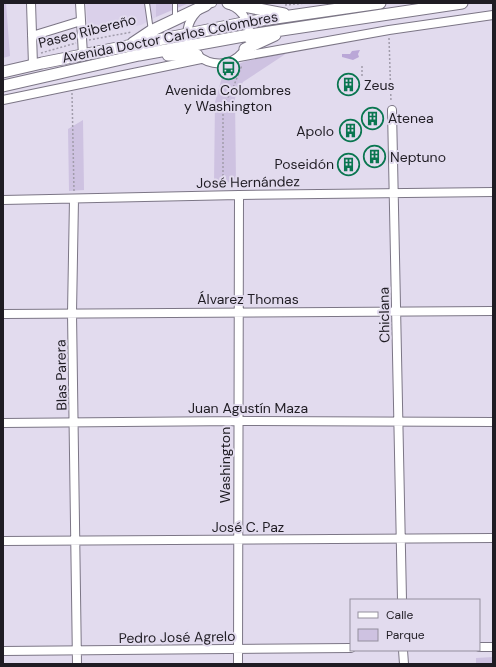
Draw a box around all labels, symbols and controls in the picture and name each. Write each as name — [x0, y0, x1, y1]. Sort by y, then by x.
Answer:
street label: Avenida Doctor Carlos Colombres — [61, 7, 279, 67]
street label: Paseo Ribereño — [36, 10, 138, 52]
bus stop icon: Avenida Colombres y Washington — [215, 55, 241, 81]
building icon: Zeus — [336, 72, 362, 98]
place label: Zeus — [364, 76, 395, 94]
place label: Avenida Colombres y Washington — [165, 81, 291, 115]
building icon: Atenea — [360, 105, 386, 131]
place label: Atenea — [388, 109, 434, 127]
building icon: Apolo — [337, 118, 363, 144]
place label: Apolo — [296, 122, 334, 140]
building icon: Neptuno — [361, 144, 387, 170]
place label: Neptuno — [390, 148, 446, 166]
building icon: Poseidón — [336, 151, 362, 177]
place label: Poseidón — [275, 155, 334, 173]
street label: José Hernández — [196, 172, 300, 192]
street label: Chiclana — [375, 287, 393, 343]
street label: Álvarez Thomas — [197, 290, 299, 308]
street label: Blas Parera — [51, 339, 71, 411]
street label: Juan Agustín Maza — [188, 399, 308, 417]
street label: Washington — [216, 427, 234, 503]
street label: José C. Paz — [212, 518, 284, 536]
legend — [350, 599, 480, 651]
text: Calle — [386, 607, 413, 623]
street label: Pedro José Agrelo — [118, 627, 236, 647]
text: Parque — [386, 627, 425, 643]

